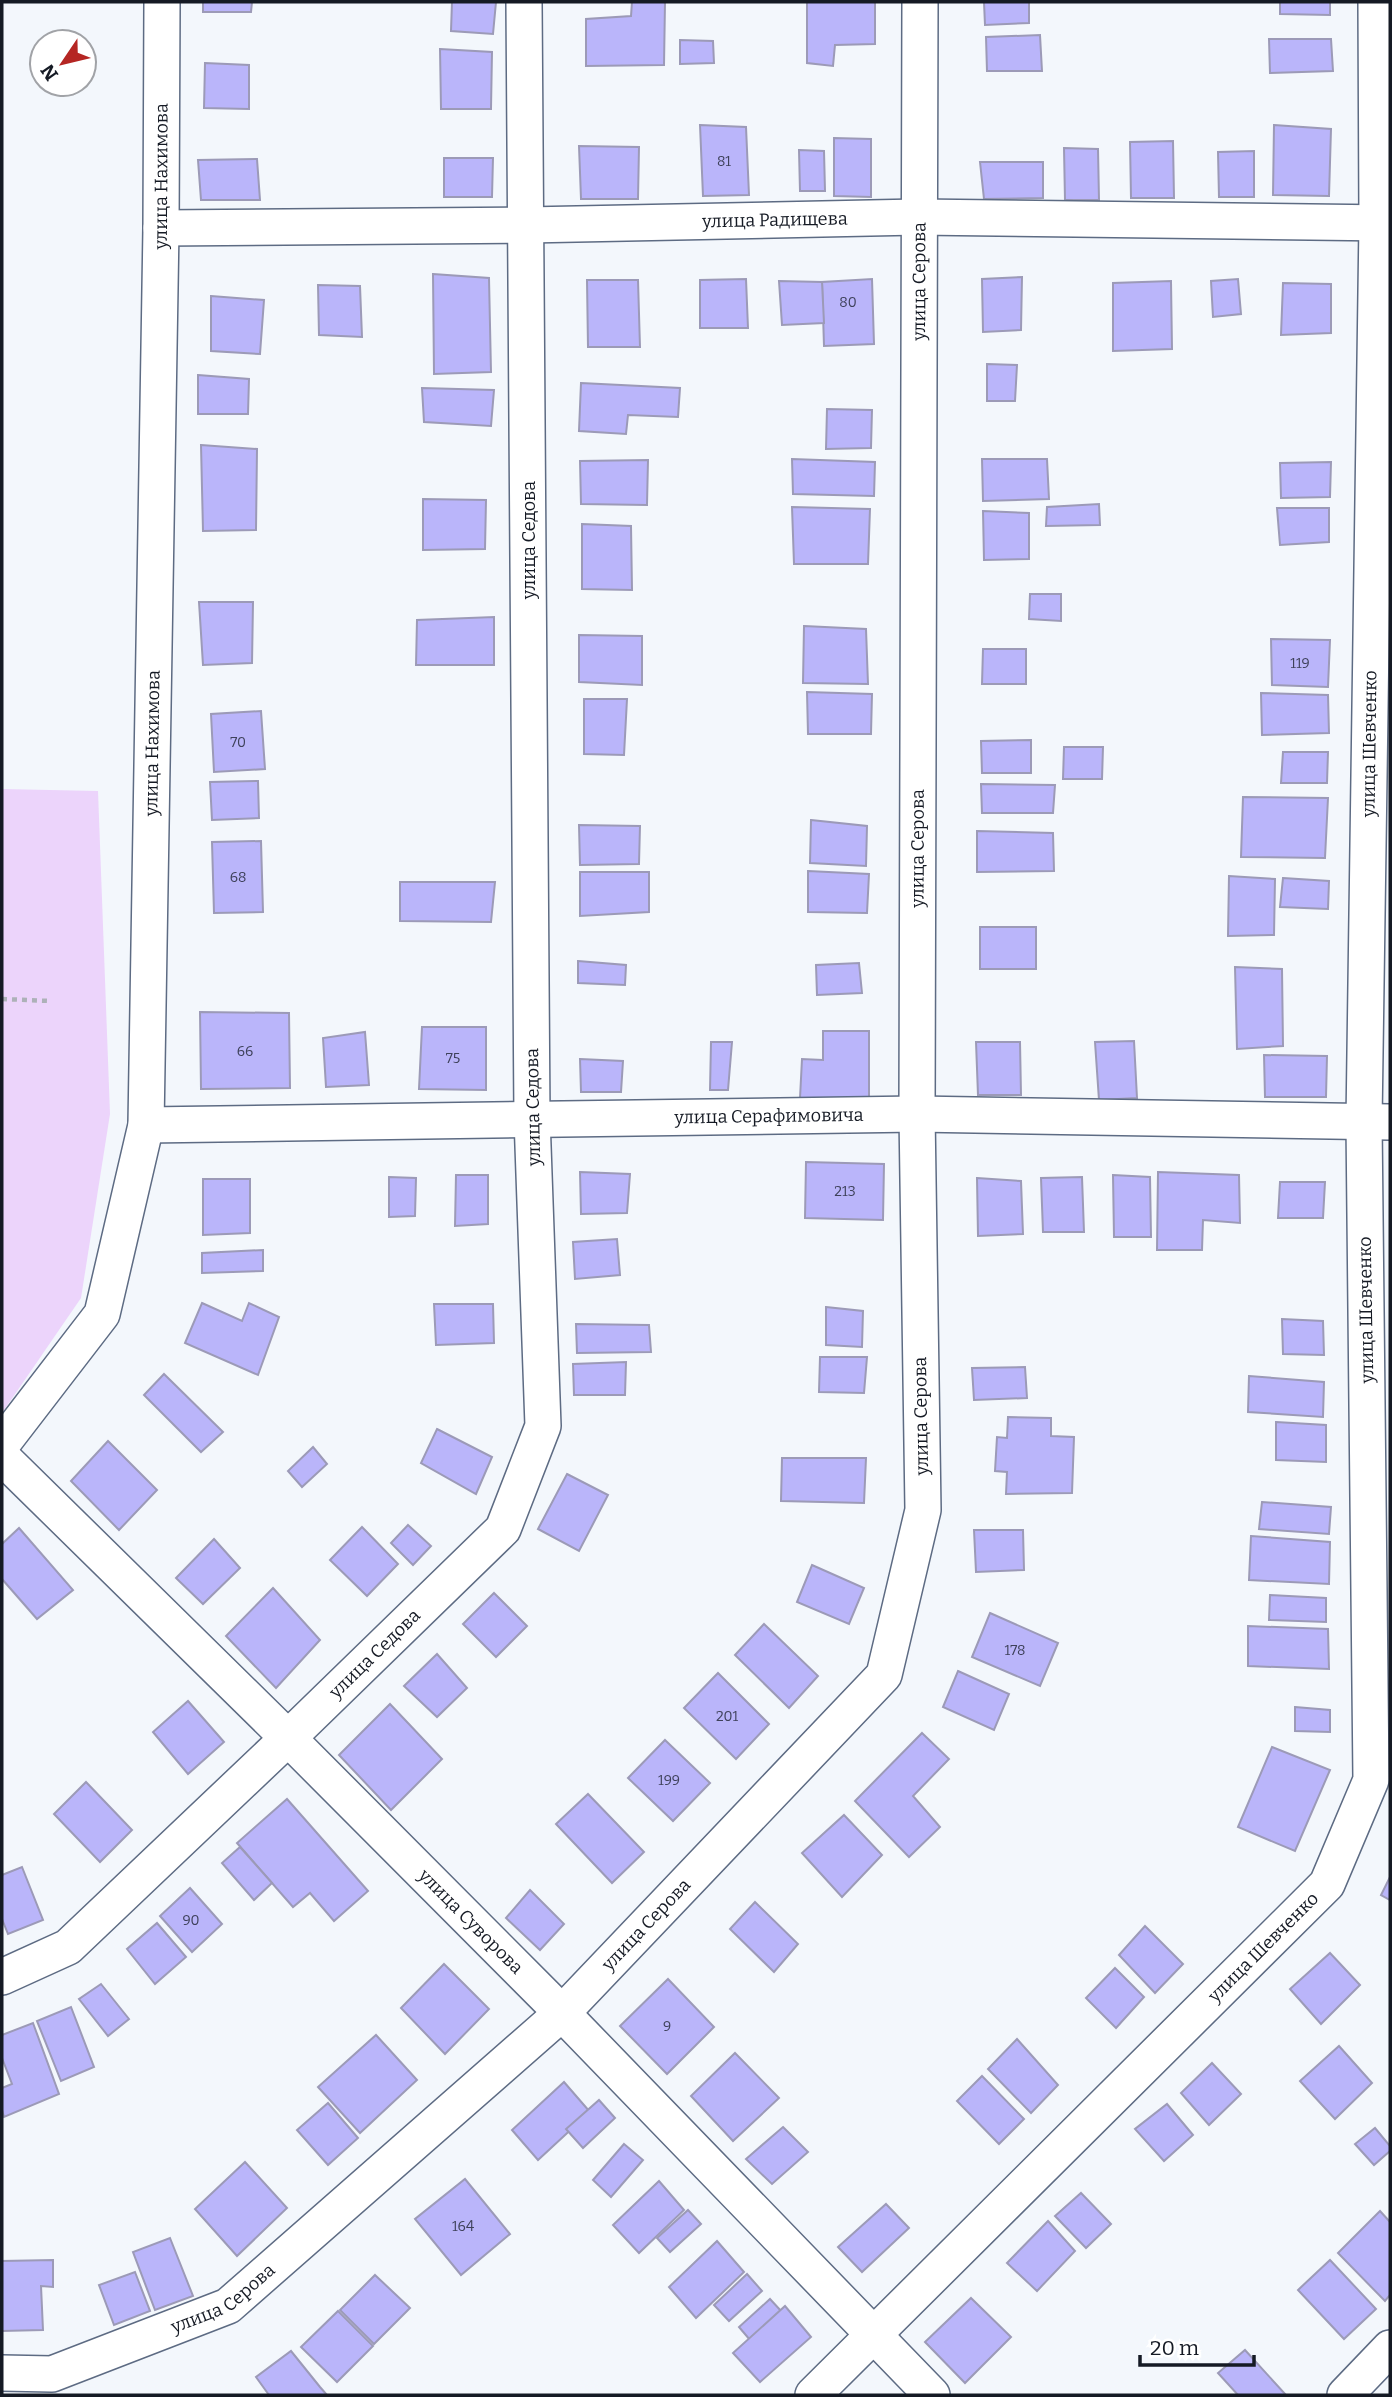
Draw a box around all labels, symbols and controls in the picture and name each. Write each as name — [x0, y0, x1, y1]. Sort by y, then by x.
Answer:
north arrow — [28, 28, 98, 98]
text: N — [36, 60, 63, 85]
street label: улица Нахимова — [150, 103, 173, 250]
house number: 81 — [717, 153, 731, 170]
street label: улица Радищева — [701, 207, 848, 232]
street label: улица Серова — [908, 222, 930, 342]
house number: 80 — [839, 294, 857, 311]
street label: улица Седова — [518, 481, 540, 600]
house number: 119 — [1290, 655, 1310, 672]
street label: улица Нахимова — [140, 670, 165, 817]
street label: улица Шевченко — [1357, 670, 1382, 818]
house number: 70 — [230, 734, 246, 751]
street label: улица Серова — [907, 789, 929, 909]
house number: 68 — [230, 869, 246, 886]
house number: 66 — [237, 1043, 253, 1060]
street label: улица Седова — [521, 1048, 545, 1167]
house number: 75 — [446, 1050, 460, 1067]
street label: улица Серафимовича — [673, 1104, 864, 1128]
house number: 213 — [834, 1183, 856, 1200]
street label: улица Шевченко — [1354, 1236, 1378, 1385]
street label: улица Серова — [909, 1356, 933, 1477]
street label: улица Седова — [324, 1604, 425, 1703]
house number: 178 — [1005, 1642, 1025, 1659]
house number: 201 — [716, 1708, 738, 1725]
house number: 199 — [658, 1772, 680, 1789]
street label: улица Суворова — [413, 1864, 528, 1979]
street label: улица Серова — [597, 1874, 695, 1976]
street label: улица Шевченко — [1203, 1888, 1323, 2008]
house number: 90 — [182, 1912, 200, 1929]
house number: 9 — [663, 2018, 671, 2035]
house number: 164 — [452, 2218, 474, 2235]
street label: улица Серова — [167, 2259, 280, 2338]
scale bar — [1140, 2324, 1254, 2368]
text: 20 m — [1150, 2335, 1199, 2361]

